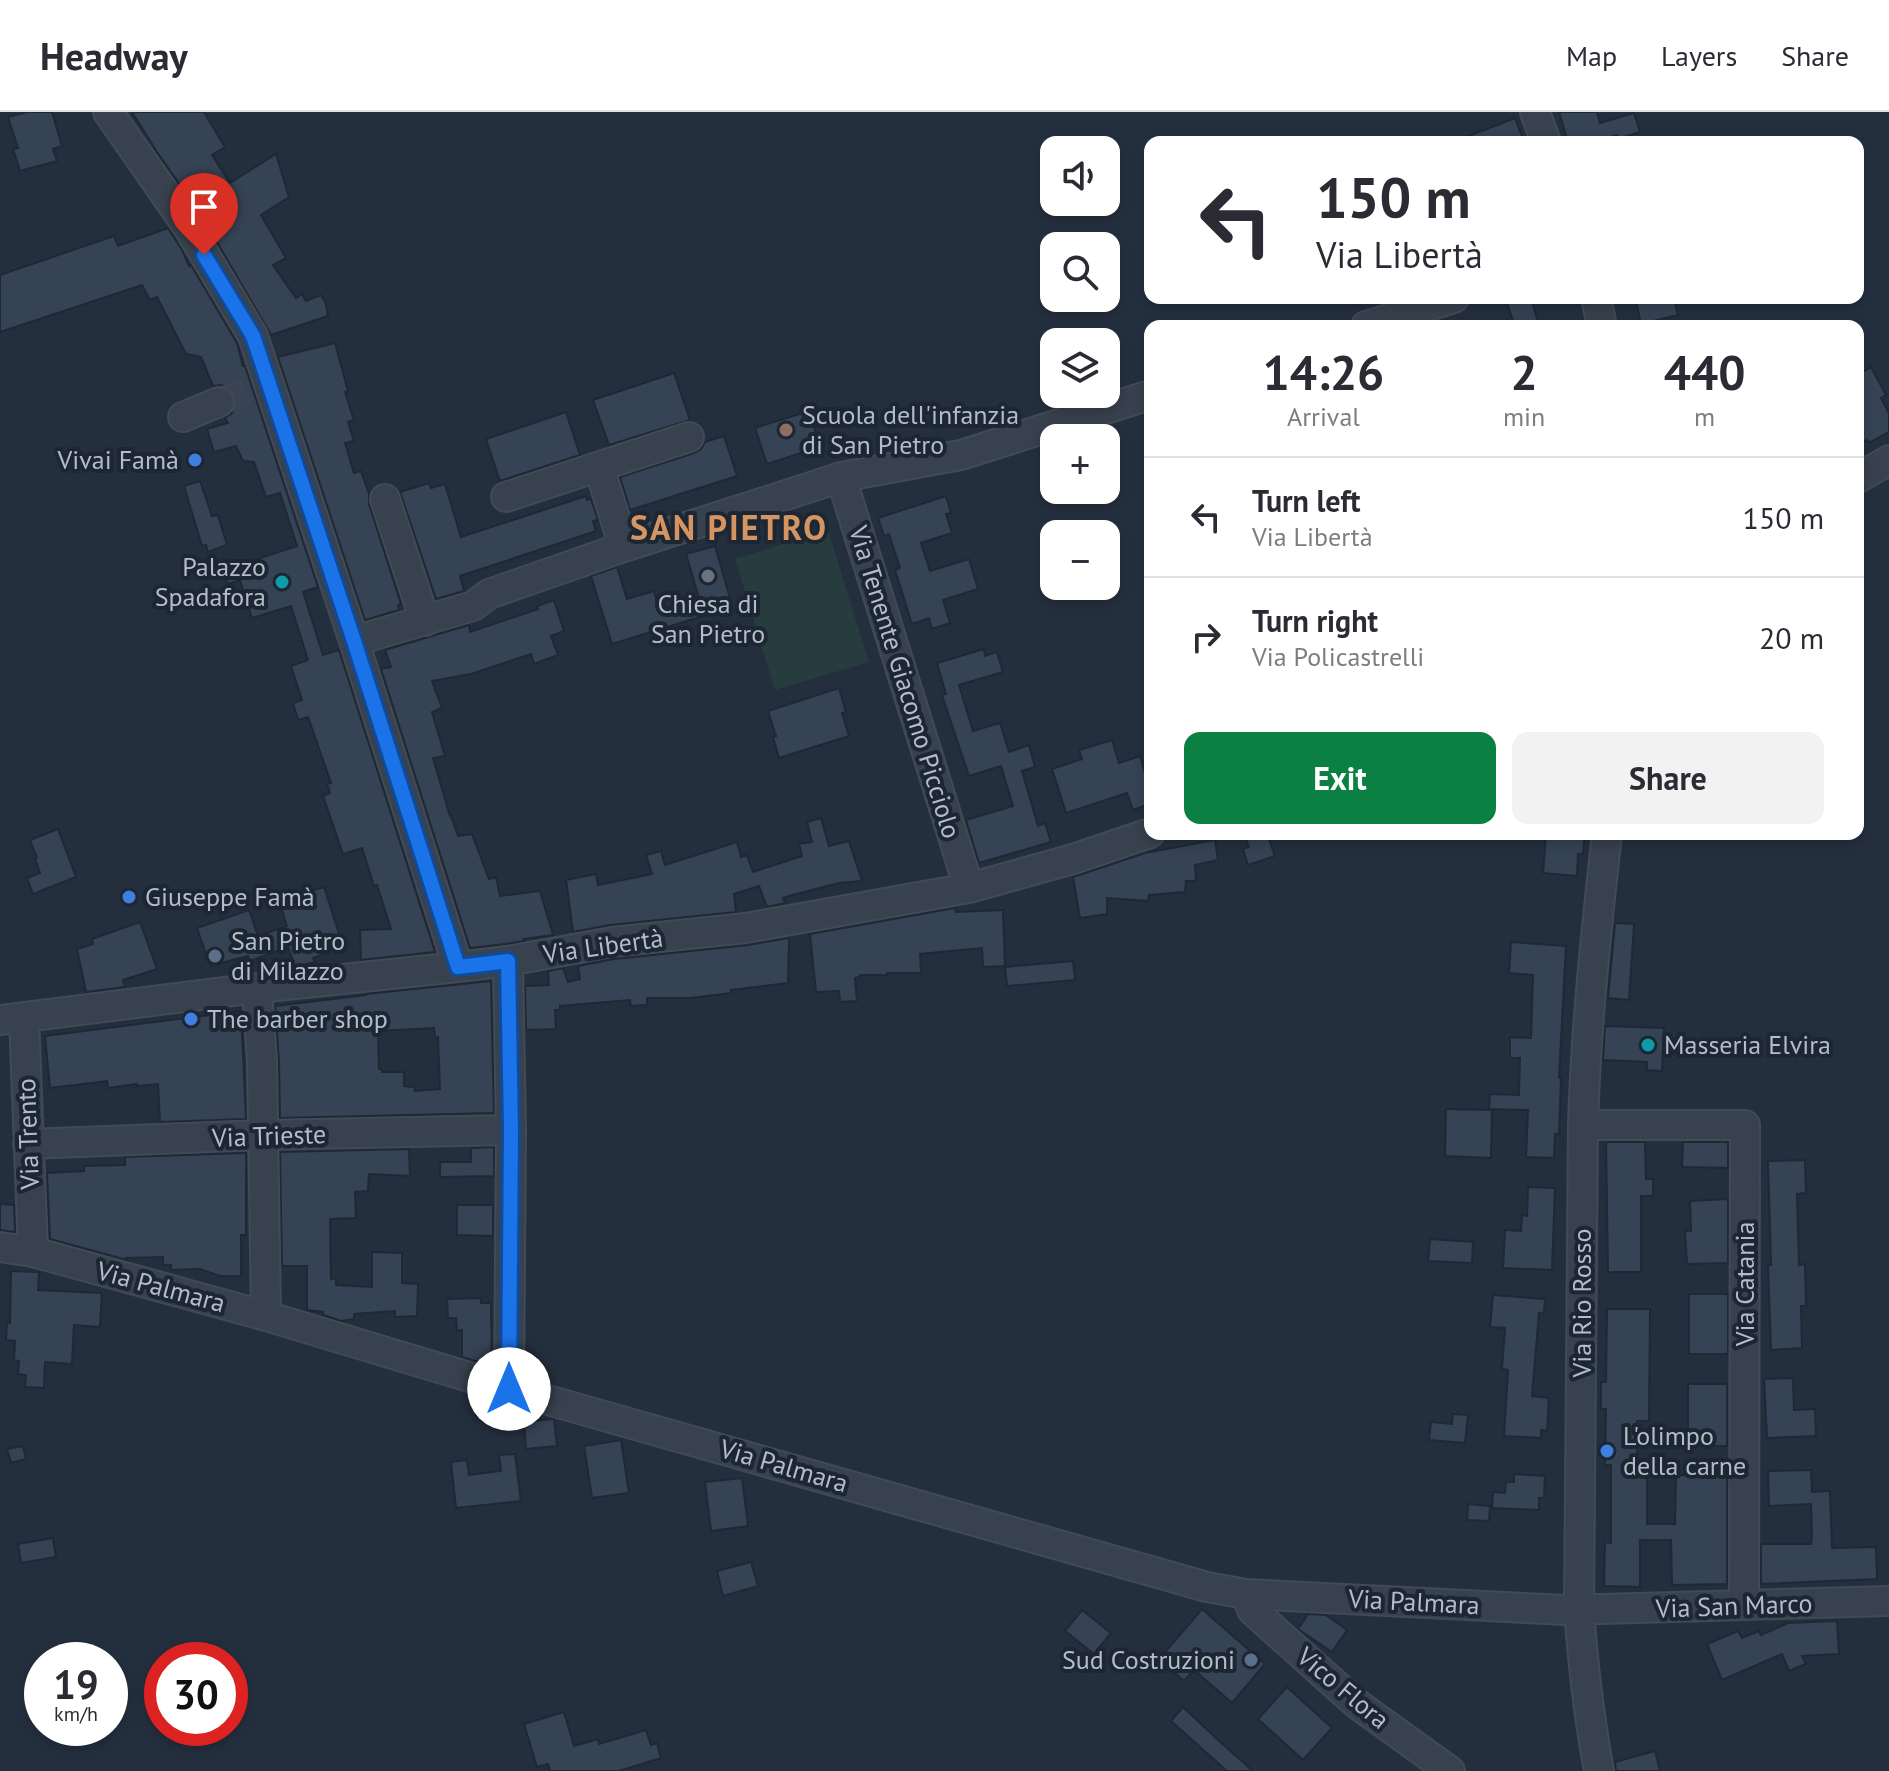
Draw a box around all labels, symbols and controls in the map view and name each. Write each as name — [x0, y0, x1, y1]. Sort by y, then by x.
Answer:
text: Headway — [40, 31, 188, 80]
text: Map — [1566, 37, 1617, 74]
text: Layers — [1661, 37, 1737, 74]
text: Share — [1781, 37, 1849, 74]
map controls — [1040, 136, 1120, 600]
button: sound — [1040, 136, 1120, 216]
text: 150 m — [1316, 161, 1471, 233]
icon: left — [1184, 168, 1288, 272]
pin — [170, 173, 238, 255]
icon: arrive — [182, 185, 226, 229]
text: Via Libertà — [1316, 231, 1483, 278]
button: search — [1040, 232, 1120, 312]
button: layers — [1040, 328, 1120, 408]
text: 14:26 — [1263, 341, 1384, 403]
text: 2 — [1510, 341, 1538, 403]
text: 440 — [1664, 341, 1745, 403]
place label: Scuola dell'infanzia di San Pietro — [802, 398, 1019, 461]
text: Arrival — [1287, 400, 1360, 433]
text: min — [1503, 400, 1545, 433]
text: m — [1694, 400, 1715, 433]
marker: Scuola dell'infanzia di San Pietro — [777, 421, 795, 439]
button: + — [1040, 424, 1120, 504]
place label: Vivai Famà — [57, 443, 179, 476]
marker: Vivai Famà — [186, 451, 204, 469]
text: Turn left — [1252, 481, 1360, 520]
icon: left — [1184, 495, 1228, 539]
text: 150 m — [1743, 498, 1824, 537]
district label: SAN PIETRO — [630, 505, 828, 549]
button: − — [1040, 520, 1120, 600]
text: Via Libertà — [1252, 520, 1373, 553]
street label: Via Tenente Giacomo Picciolo — [842, 521, 969, 842]
place label: Palazzo Spadafora — [155, 550, 266, 613]
marker: Chiesa di San Pietro — [699, 567, 717, 585]
marker: Palazzo Spadafora — [273, 573, 291, 591]
place label: Chiesa di San Pietro — [651, 587, 765, 650]
text: Turn right — [1252, 601, 1378, 640]
icon: right — [1184, 615, 1228, 659]
text: 20 m — [1759, 618, 1824, 657]
text: Via Policastrelli — [1252, 640, 1424, 673]
button: Exit — [1184, 732, 1496, 824]
button: Share — [1512, 732, 1824, 824]
place label: Giuseppe Famà — [145, 880, 315, 913]
marker: Giuseppe Famà — [120, 888, 138, 906]
street label: Via Libertà — [540, 921, 665, 970]
place label: San Pietro di Milazzo — [231, 924, 345, 987]
marker: San Pietro di Milazzo — [206, 947, 224, 965]
place label: The barber shop — [207, 1002, 388, 1035]
marker: The barber shop — [182, 1010, 200, 1028]
place label: Masseria Elvira — [1664, 1028, 1831, 1061]
marker: Masseria Elvira — [1639, 1036, 1657, 1054]
street label: Via Trento — [9, 1078, 46, 1191]
street label: Via Trieste — [210, 1117, 327, 1154]
street label: Via Catania — [1728, 1222, 1761, 1347]
street label: Via Rio Rosso — [1565, 1229, 1598, 1378]
street label: Via Palmara — [92, 1253, 229, 1319]
position arrow — [467, 1347, 551, 1431]
place label: L'olimpo della carne — [1623, 1419, 1746, 1482]
street label: Via Palmara — [715, 1431, 852, 1499]
marker: L'olimpo della carne — [1598, 1442, 1616, 1460]
street label: Via Palmara — [1347, 1582, 1481, 1621]
street label: Via San Marco — [1654, 1586, 1813, 1625]
street label: Vico Flora — [1290, 1639, 1396, 1736]
speed limit sign: 30 — [144, 1642, 248, 1746]
place label: Sud Costruzioni — [1062, 1643, 1235, 1676]
marker: Sud Costruzioni — [1242, 1651, 1260, 1669]
text: 19 — [53, 1658, 99, 1710]
text: km/h — [54, 1701, 98, 1727]

